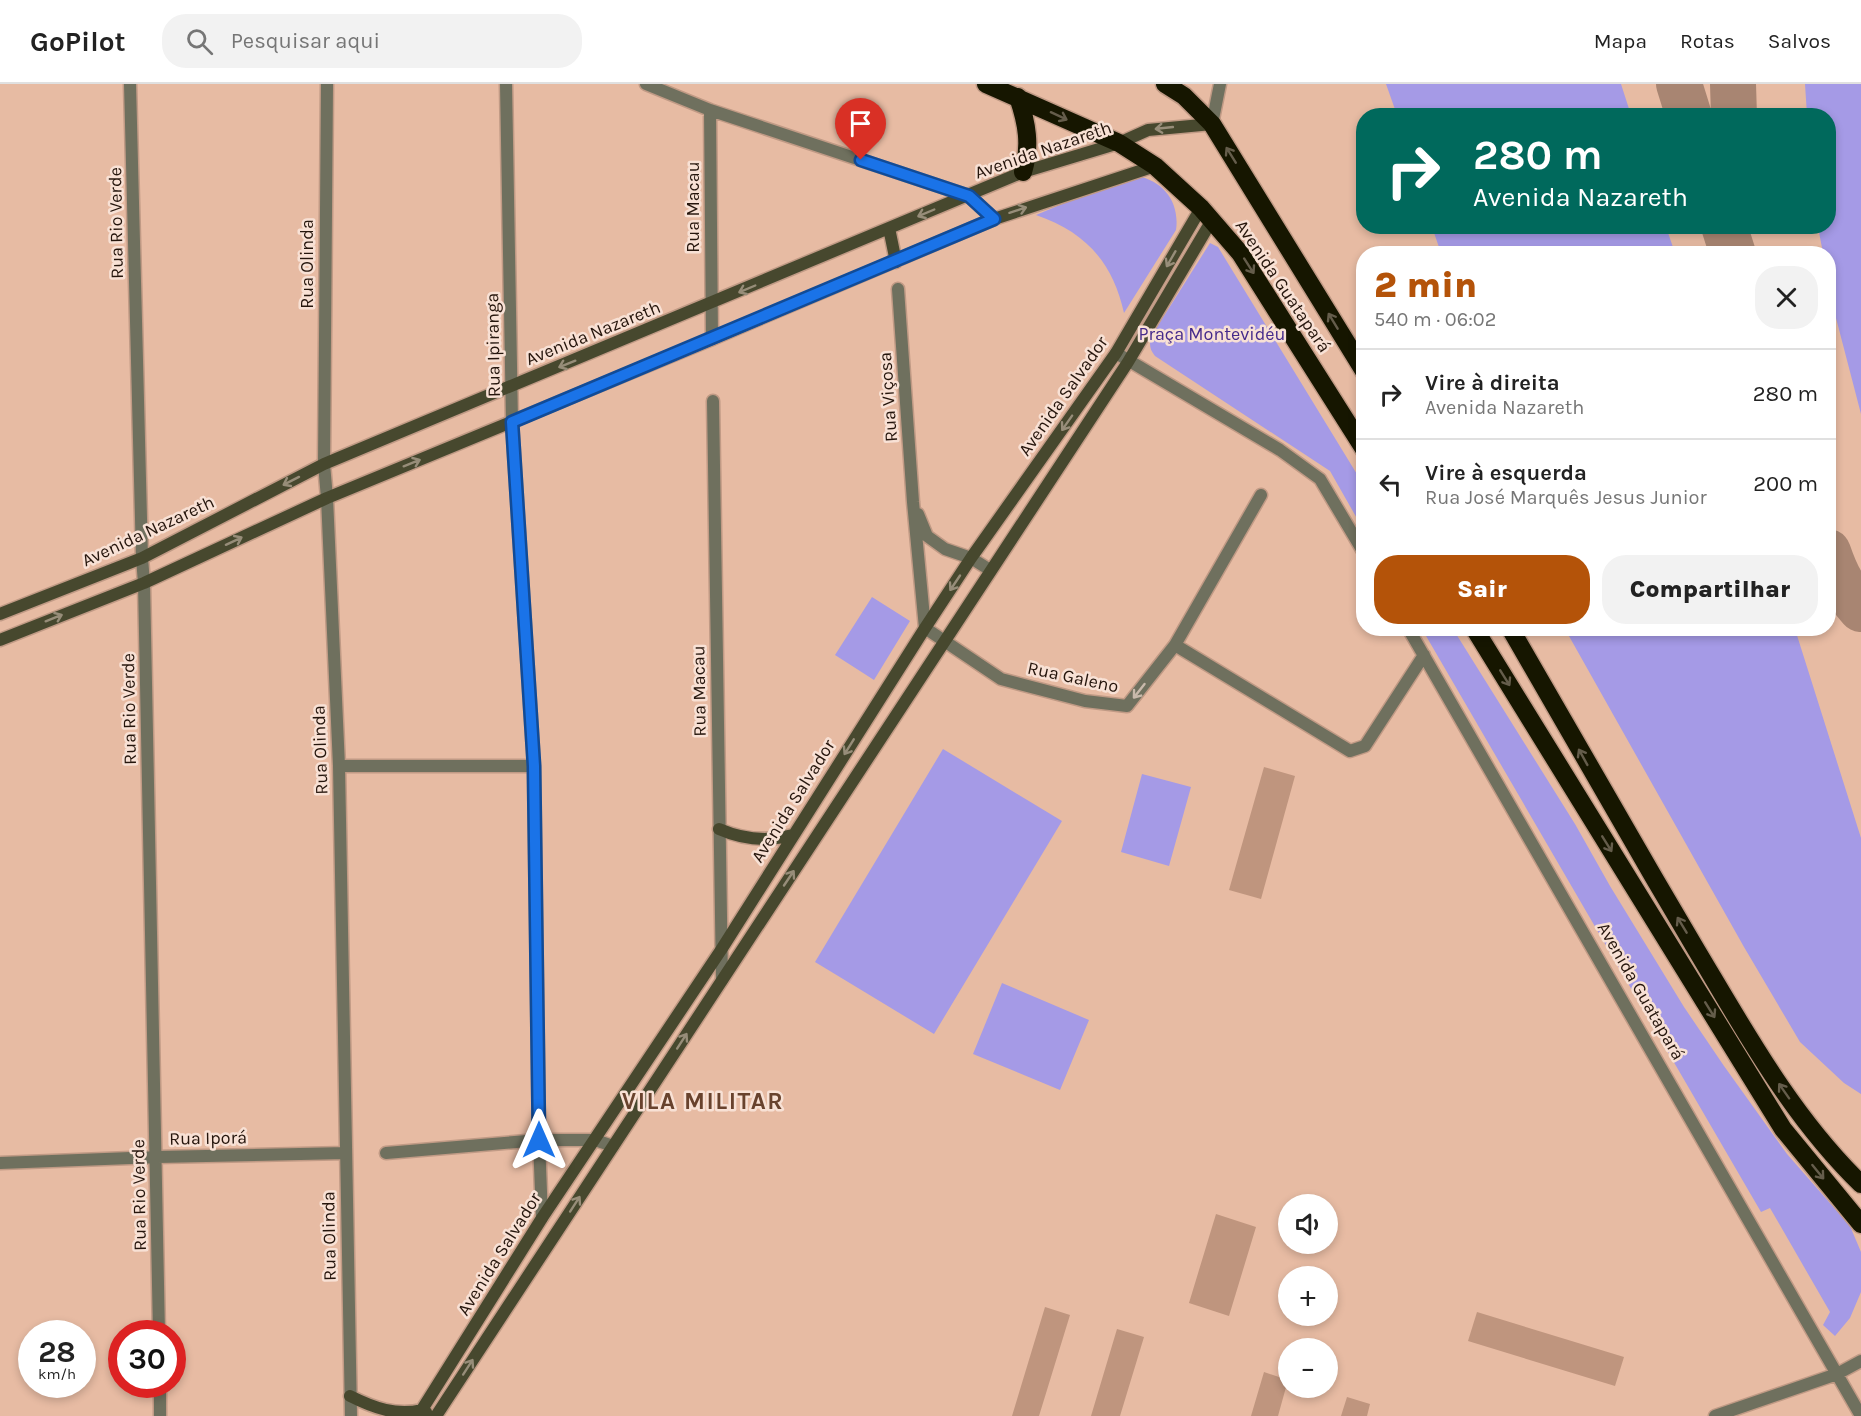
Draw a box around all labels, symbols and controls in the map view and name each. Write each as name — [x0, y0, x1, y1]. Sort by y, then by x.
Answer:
search box — [162, 14, 582, 68]
text: GoPilot — [30, 25, 126, 58]
icon: search — [183, 25, 216, 58]
text: Pesquisar aqui — [231, 28, 380, 54]
text: Mapa — [1594, 29, 1647, 53]
text: Rotas — [1680, 29, 1735, 53]
text: Salvos — [1768, 29, 1831, 53]
pin — [835, 98, 886, 160]
icon: arrive — [844, 107, 877, 140]
one-way arrow — [1050, 110, 1068, 122]
street label: Avenida Nazareth — [972, 116, 1114, 184]
one-way arrow — [1155, 123, 1175, 134]
text: 280 m — [1473, 130, 1603, 180]
icon: right — [1374, 132, 1452, 210]
one-way arrow — [1225, 147, 1237, 164]
street label: Rua Macau — [682, 161, 704, 253]
street label: Rua Rio Verde — [104, 167, 128, 279]
text: Avenida Nazareth — [1473, 181, 1688, 213]
one-way arrow — [1008, 204, 1027, 215]
one-way arrow — [917, 208, 935, 219]
street label: Avenida Guatapará — [1230, 216, 1336, 356]
street label: Rua Olinda — [296, 219, 318, 309]
one-way arrow — [1165, 249, 1176, 267]
one-way arrow — [1243, 257, 1255, 274]
text: 2 min — [1374, 264, 1477, 306]
button: close — [1755, 266, 1818, 329]
one-way arrow — [738, 284, 756, 295]
street label: Rua Ipiranga — [481, 293, 505, 397]
street label: Avenida Nazareth — [522, 296, 664, 370]
text: 540 m · 06:02 — [1374, 308, 1496, 331]
one-way arrow — [1327, 313, 1339, 330]
park label: Praça Montevidéu — [1138, 323, 1286, 345]
street label: Avenida Salvador — [1014, 331, 1113, 460]
street label: Rua Viçosa — [874, 351, 902, 443]
one-way arrow — [558, 359, 576, 370]
text: Vire à direita — [1425, 370, 1560, 396]
icon: right — [1374, 378, 1407, 411]
text: 280 m — [1753, 381, 1818, 407]
text: Avenida Nazareth — [1425, 396, 1584, 419]
one-way arrow — [1061, 414, 1073, 431]
one-way arrow — [402, 457, 421, 468]
text: Vire à esquerda — [1425, 460, 1587, 486]
icon: left — [1374, 468, 1407, 501]
text: 200 m — [1753, 471, 1818, 497]
one-way arrow — [282, 476, 300, 487]
text: Rua José Marquês Jesus Junior — [1425, 486, 1707, 509]
street label: Avenida Nazareth — [78, 491, 218, 571]
one-way arrow — [224, 535, 242, 547]
button: Sair — [1374, 555, 1590, 624]
button: Compartilhar — [1602, 555, 1818, 624]
one-way arrow — [949, 574, 961, 590]
one-way arrow — [45, 612, 63, 623]
street label: Rua Macau — [687, 645, 711, 737]
street label: Rua Rio Verde — [117, 653, 141, 765]
street label: Rua Galeno — [1025, 657, 1121, 697]
one-way arrow — [1499, 669, 1511, 686]
one-way arrow — [1132, 683, 1145, 699]
street label: Rua Olinda — [307, 705, 333, 795]
street label: Avenida Salvador — [746, 735, 840, 867]
one-way arrow — [843, 738, 855, 755]
one-way arrow — [1577, 749, 1589, 766]
one-way arrow — [1602, 835, 1614, 852]
one-way arrow — [783, 870, 795, 887]
one-way arrow — [1675, 917, 1687, 934]
street label: Avenida Guatapará — [1593, 918, 1689, 1064]
one-way arrow — [1704, 1001, 1716, 1018]
one-way arrow — [676, 1033, 688, 1050]
one-way arrow — [1777, 1084, 1790, 1100]
district label: VILA MILITAR — [622, 1087, 784, 1115]
position arrow — [507, 1108, 571, 1172]
street label: Rua Iporá — [169, 1126, 247, 1150]
street label: Rua Rio Verde — [127, 1139, 151, 1251]
one-way arrow — [1811, 1164, 1824, 1180]
street label: Avenida Salvador — [452, 1188, 546, 1320]
street label: Rua Olinda — [317, 1191, 341, 1281]
map controls — [1278, 1194, 1338, 1398]
button: sound — [1278, 1194, 1338, 1254]
one-way arrow — [569, 1196, 581, 1213]
button: + — [1278, 1266, 1338, 1326]
speed limit sign: 30 — [108, 1320, 186, 1398]
text: 28 — [38, 1334, 76, 1370]
button: − — [1278, 1338, 1338, 1398]
one-way arrow — [462, 1359, 474, 1376]
text: km/h — [38, 1365, 76, 1383]

